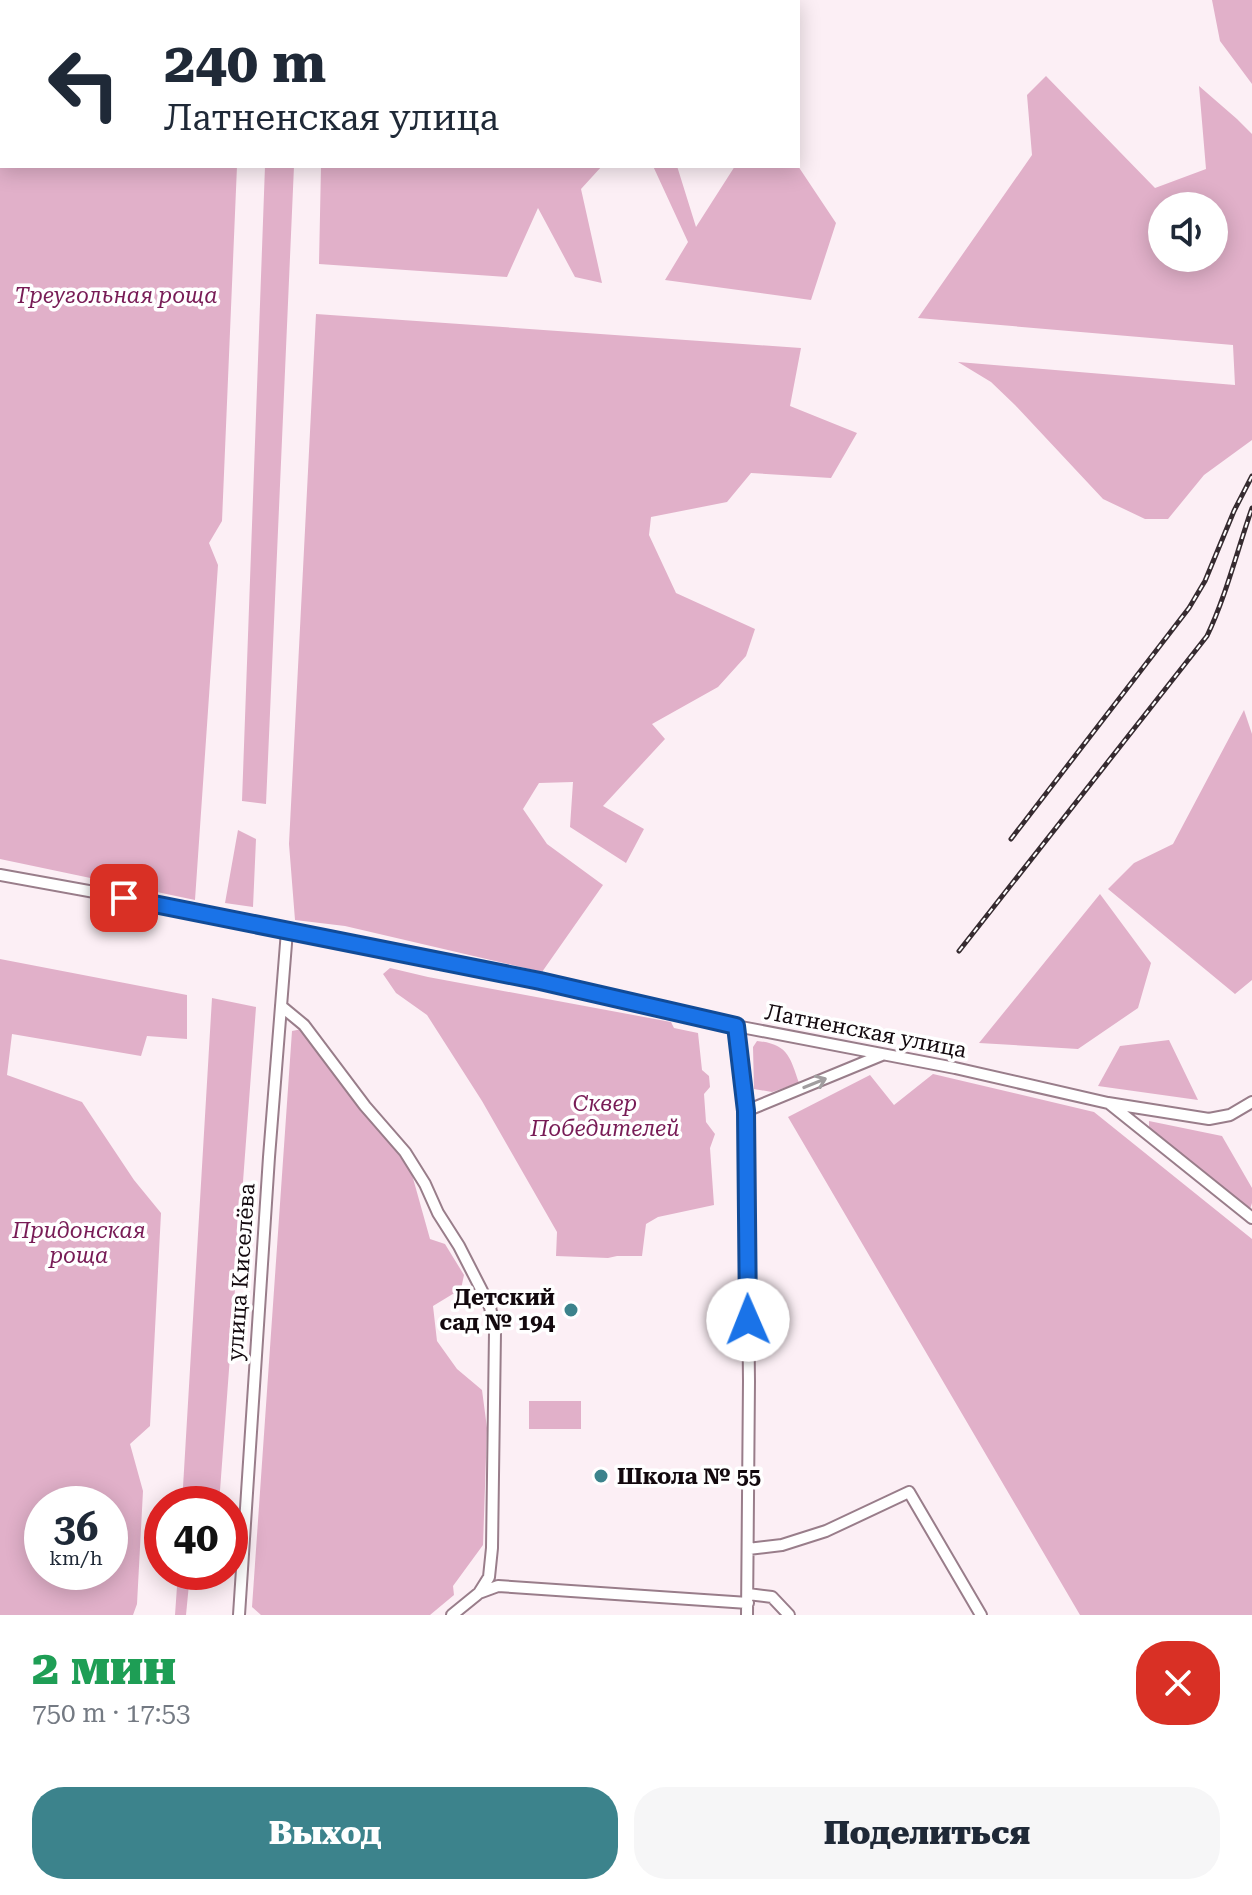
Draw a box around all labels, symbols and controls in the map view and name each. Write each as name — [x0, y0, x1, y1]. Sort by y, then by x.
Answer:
text: 240 m — [164, 30, 326, 96]
icon: left — [32, 32, 136, 136]
text: Латненская улица — [164, 97, 499, 139]
map controls — [1148, 192, 1228, 272]
button: sound — [1148, 192, 1228, 272]
park label: Треугольная роща — [15, 283, 217, 308]
pin — [90, 864, 158, 932]
icon: arrive — [102, 876, 146, 920]
street label: Латненская улица — [763, 999, 969, 1063]
one-way arrow — [802, 1075, 827, 1089]
park label: Сквер Победителей — [529, 1091, 680, 1141]
street label: улица Киселёва — [222, 1182, 260, 1362]
park label: Придонская роща — [11, 1218, 146, 1268]
position arrow — [706, 1278, 790, 1362]
place label: Детский сад № 194 — [439, 1285, 556, 1335]
marker: Детский сад № 194 — [562, 1301, 580, 1319]
place label: Школа № 55 — [617, 1464, 761, 1489]
marker: Школа № 55 — [592, 1467, 610, 1485]
speed limit sign: 40 — [144, 1486, 248, 1590]
text: 36 — [54, 1504, 98, 1551]
text: km/h — [49, 1546, 103, 1570]
text: 2 мин — [32, 1640, 176, 1696]
button: close — [1136, 1641, 1220, 1725]
text: 750 m · 17:53 — [32, 1698, 191, 1728]
button: Выход — [32, 1787, 618, 1879]
button: Поделиться — [634, 1787, 1220, 1879]

